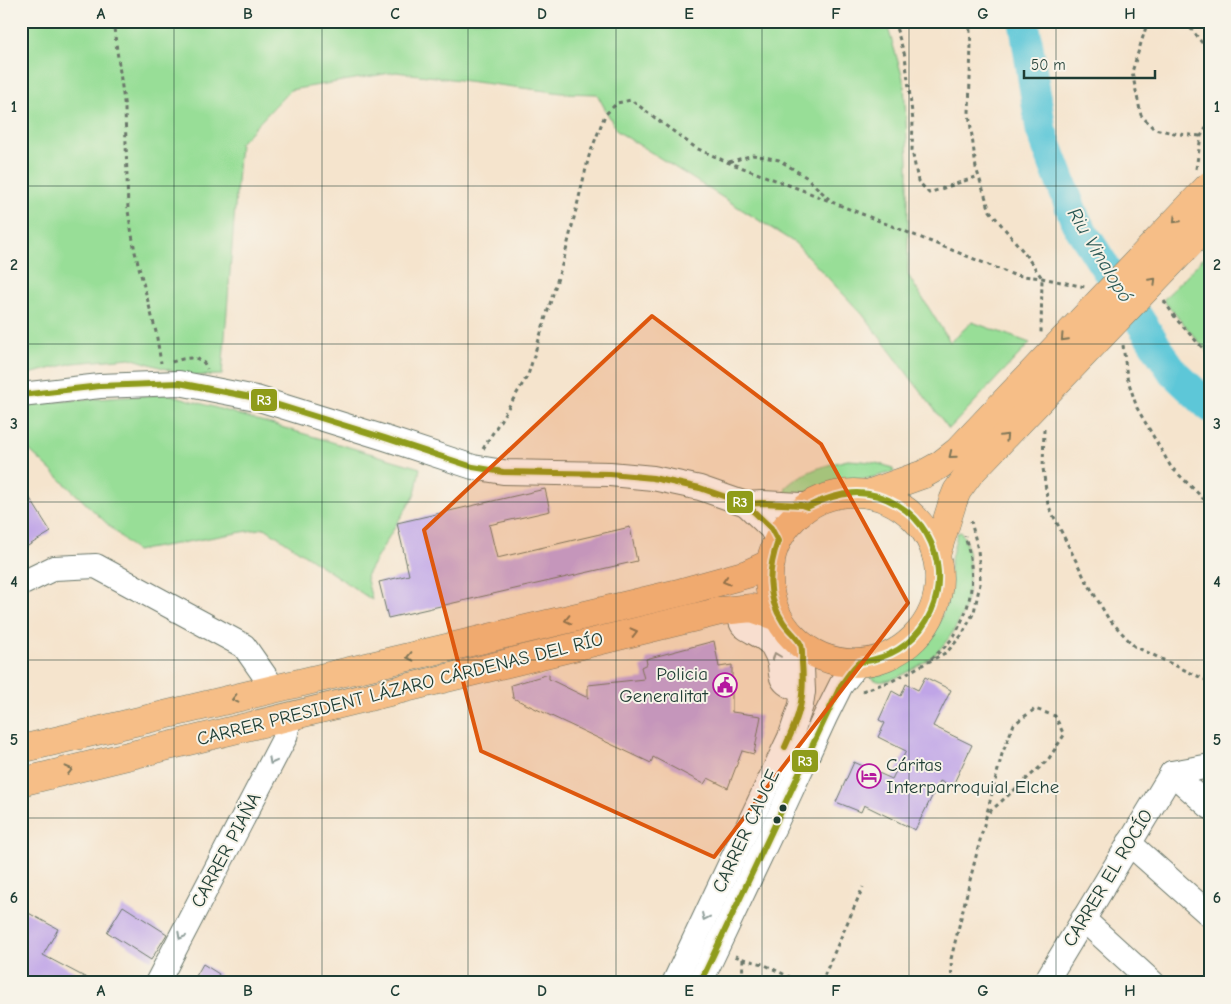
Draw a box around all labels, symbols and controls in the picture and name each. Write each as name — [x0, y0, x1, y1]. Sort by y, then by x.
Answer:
text: A — [97, 5, 106, 23]
text: B — [243, 5, 253, 23]
text: C — [390, 5, 400, 23]
text: D — [537, 5, 547, 23]
text: E — [684, 5, 694, 23]
text: F — [831, 5, 841, 23]
text: G — [977, 5, 989, 23]
text: H — [1124, 5, 1136, 23]
scale bar — [1024, 48, 1155, 80]
text: 50 m — [1031, 56, 1066, 74]
text: 1 — [11, 98, 17, 116]
text: 1 — [1214, 98, 1220, 116]
water label: Riu Vinalopó — [1063, 203, 1137, 307]
one-way arrow — [1173, 214, 1182, 223]
text: 2 — [10, 256, 18, 274]
text: 2 — [1213, 256, 1221, 274]
one-way arrow — [1147, 278, 1156, 287]
one-way arrow — [1061, 332, 1070, 341]
line badge: R3 — [250, 388, 278, 412]
text: R3 — [256, 392, 272, 409]
text: 3 — [10, 415, 18, 433]
text: 3 — [1213, 415, 1221, 433]
one-way arrow — [999, 433, 1008, 442]
one-way arrow — [949, 450, 958, 459]
line badge: R3 — [726, 490, 754, 514]
text: R3 — [732, 494, 748, 511]
text: 4 — [10, 573, 18, 591]
text: 4 — [1213, 573, 1221, 591]
one-way arrow — [722, 575, 730, 585]
one-way arrow — [563, 614, 572, 625]
one-way arrow — [630, 627, 639, 638]
street label: CARRER PRESIDENT LÁZARO CÁRDENAS DEL RÍO — [195, 628, 605, 750]
one-way arrow — [405, 651, 414, 662]
one-way arrow — [772, 652, 782, 661]
place label: Policia Generalitat — [619, 663, 709, 707]
public building icon: Policia Generalitat — [712, 672, 738, 698]
one-way arrow — [230, 693, 239, 704]
text: 5 — [10, 731, 18, 749]
text: 5 — [1213, 731, 1221, 749]
line badge: R3 — [791, 749, 819, 773]
text: R3 — [797, 753, 813, 770]
place label: Cáritas Interparroquial Elche — [886, 754, 1059, 798]
one-way arrow — [269, 756, 279, 765]
hotel icon: Cáritas Interparroquial Elche — [856, 763, 882, 789]
one-way arrow — [64, 765, 73, 776]
street label: CARRER CAUCE — [708, 766, 784, 896]
street label: CARRER PIAÑA — [186, 789, 266, 911]
unlabelled marker — [778, 803, 788, 813]
street label: CARRER EL ROCÍO — [1058, 805, 1158, 951]
unlabelled marker — [772, 815, 782, 825]
text: 6 — [10, 889, 18, 907]
text: 6 — [1213, 889, 1221, 907]
one-way arrow — [701, 912, 711, 921]
one-way arrow — [177, 931, 187, 940]
text: A — [97, 982, 106, 1000]
text: B — [243, 982, 253, 1000]
text: C — [390, 982, 400, 1000]
text: D — [537, 982, 547, 1000]
text: E — [684, 982, 694, 1000]
text: F — [831, 982, 841, 1000]
text: G — [977, 982, 989, 1000]
text: H — [1124, 982, 1136, 1000]

